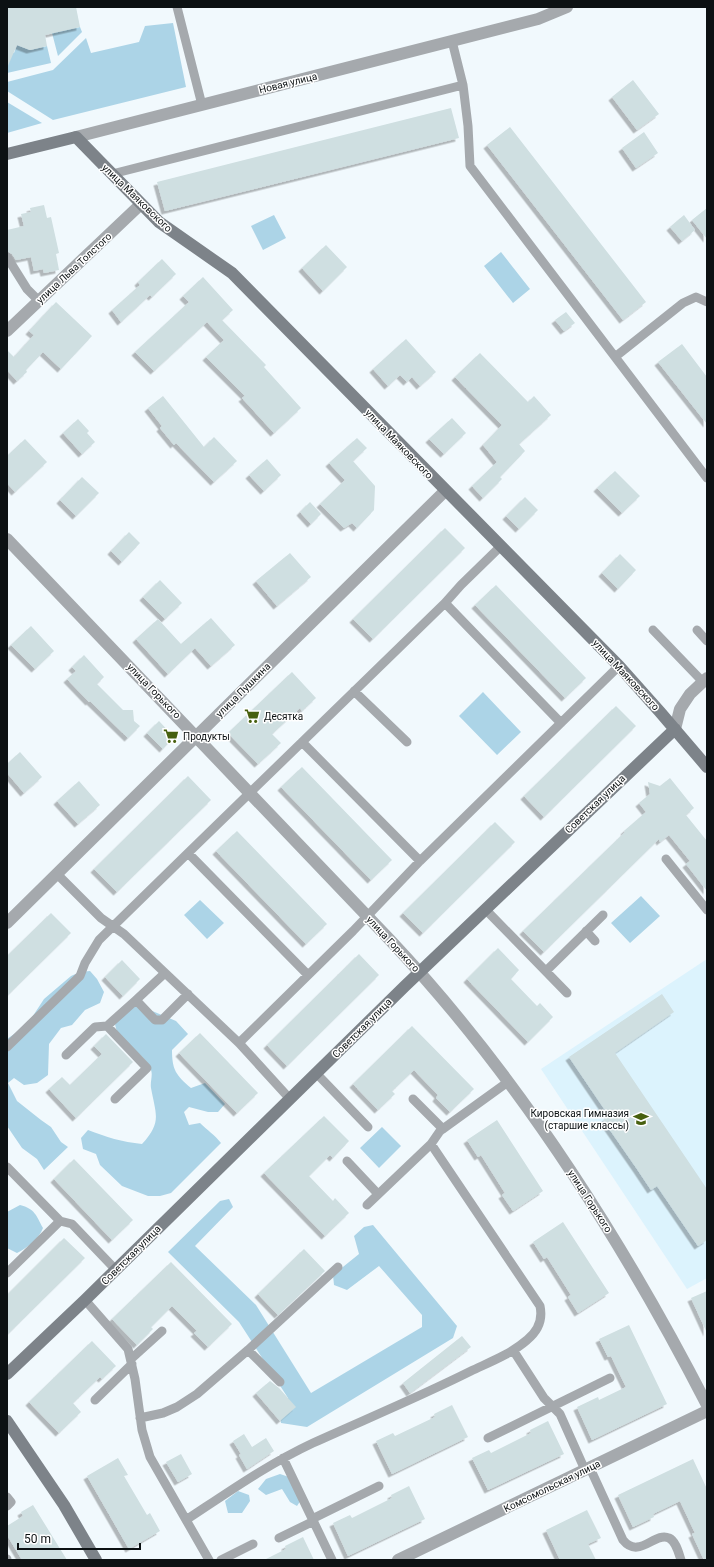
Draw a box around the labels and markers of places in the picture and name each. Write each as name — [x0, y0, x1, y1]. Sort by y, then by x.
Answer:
supermarket icon: Десятка — [243, 707, 261, 725]
place label: Десятка — [264, 711, 303, 722]
supermarket icon: Продукты — [162, 727, 180, 745]
place label: Продукты — [183, 731, 230, 742]
place label: Кировская Гимназия (старшие классы) — [531, 1108, 629, 1132]
school or university icon: Кировская Гимназия (старшие классы) — [632, 1110, 650, 1128]

